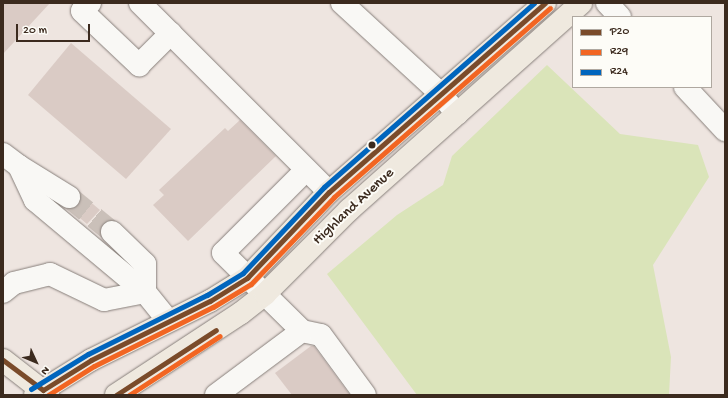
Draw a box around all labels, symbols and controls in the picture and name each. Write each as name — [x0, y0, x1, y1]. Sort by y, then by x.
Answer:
scale bar — [18, 16, 92, 42]
legend — [572, 16, 712, 88]
text: 20 m — [23, 24, 47, 38]
text: P20 — [610, 25, 629, 39]
text: R29 — [610, 45, 628, 59]
text: R24 — [610, 65, 628, 79]
unlabelled marker — [367, 140, 377, 150]
street label: Highland Avenue — [310, 165, 398, 249]
north arrow — [16, 342, 56, 382]
text: N — [38, 364, 51, 377]

